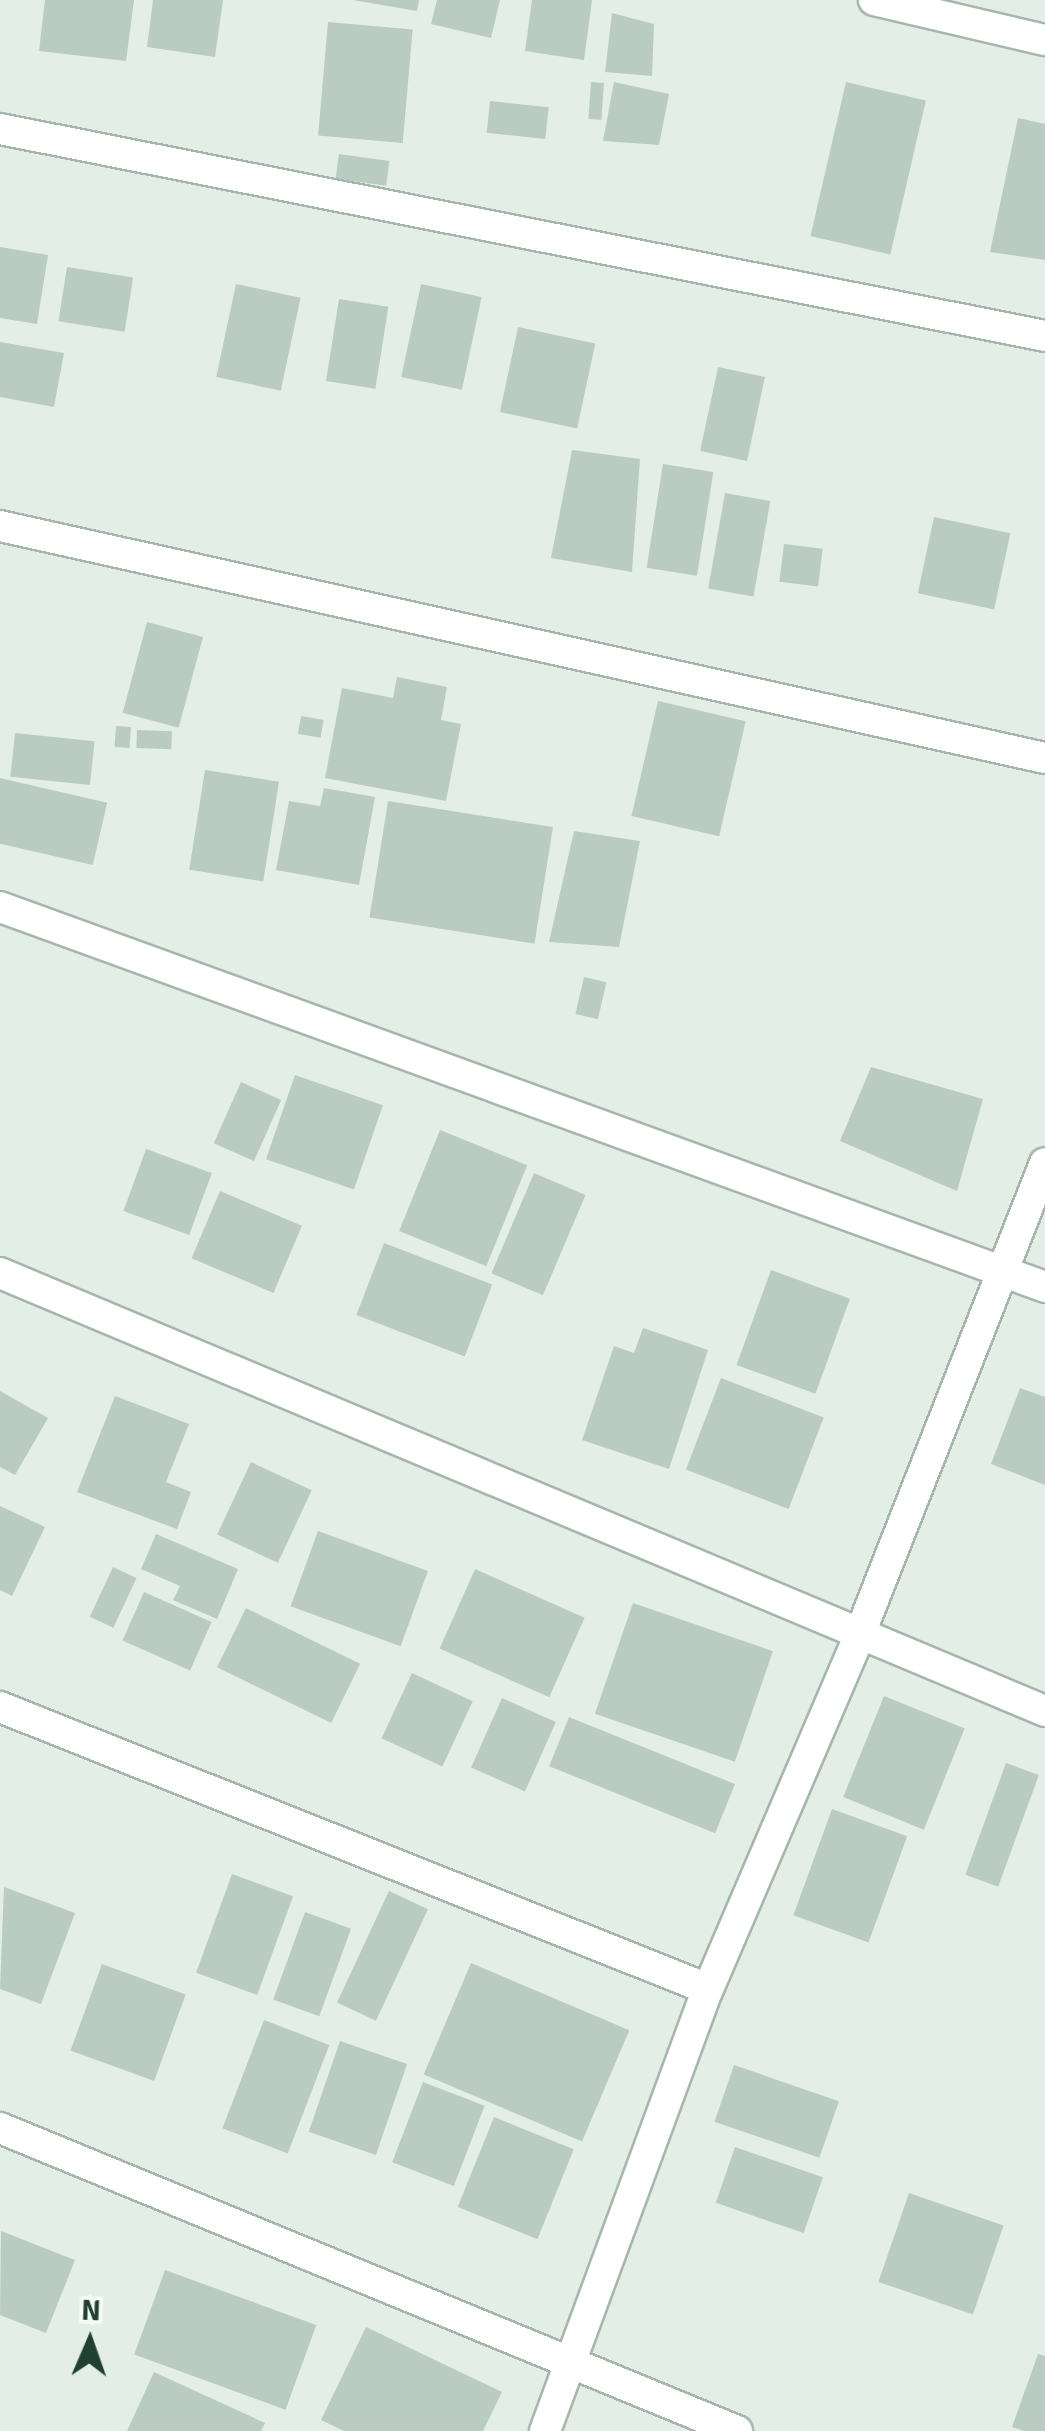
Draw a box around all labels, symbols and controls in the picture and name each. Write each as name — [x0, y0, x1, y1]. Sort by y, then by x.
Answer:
north arrow — [40, 2291, 140, 2391]
text: N — [81, 2294, 101, 2328]

